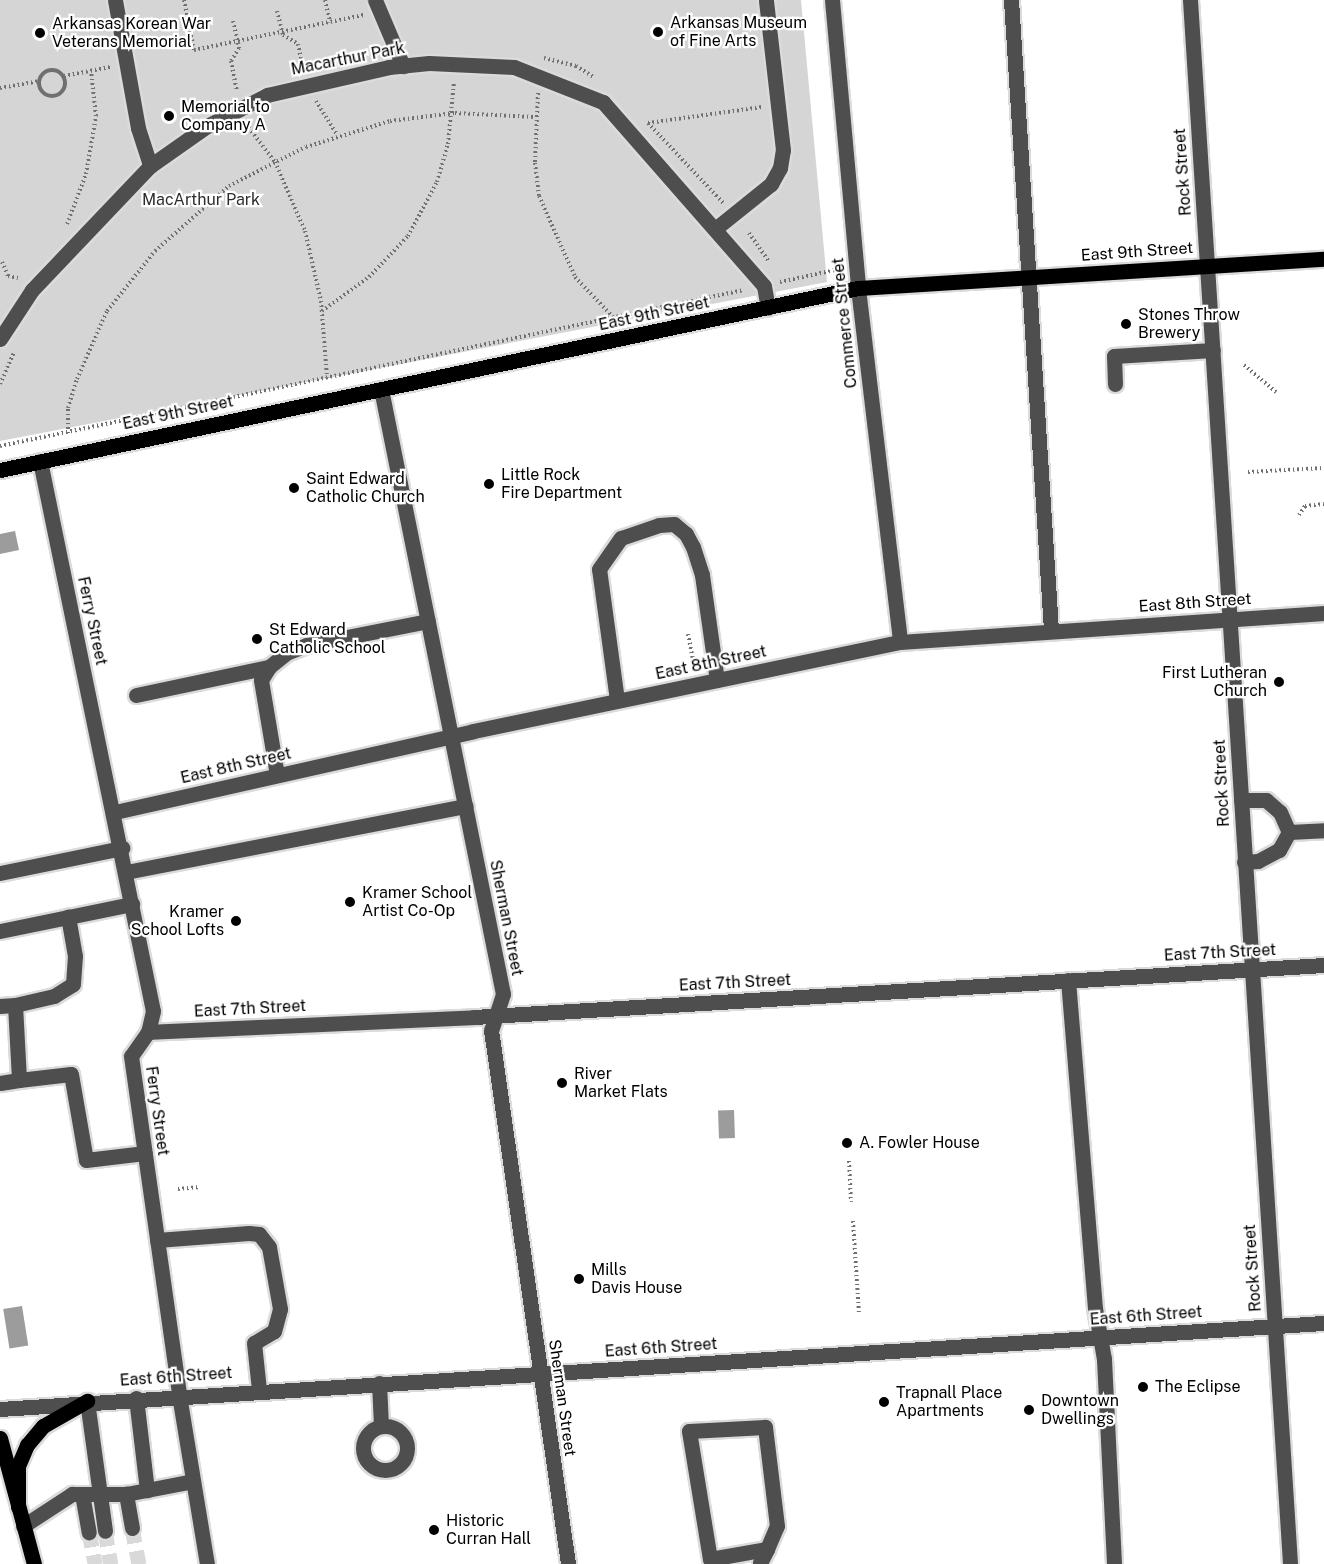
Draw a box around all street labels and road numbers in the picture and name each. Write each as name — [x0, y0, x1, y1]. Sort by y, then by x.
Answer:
street label: Macarthur Park — [289, 39, 407, 79]
street label: Rock Street — [1170, 128, 1196, 216]
street label: East 9th Street — [1080, 238, 1194, 266]
street label: Commerce Street — [829, 257, 861, 389]
street label: East 9th Street — [597, 293, 711, 335]
street label: East 9th Street — [121, 392, 235, 434]
street label: Ferry Street — [73, 575, 111, 667]
street label: East 8th Street — [1138, 589, 1252, 617]
street label: East 8th Street — [654, 642, 768, 684]
street label: Rock Street — [1210, 739, 1234, 827]
street label: East 8th Street — [179, 744, 293, 788]
street label: Sherman Street — [485, 858, 527, 978]
street label: East 7th Street — [1163, 940, 1277, 966]
street label: East 7th Street — [678, 970, 792, 996]
street label: East 7th Street — [193, 996, 307, 1022]
street label: Ferry Street — [141, 1065, 173, 1157]
street label: Rock Street — [1240, 1224, 1266, 1312]
street label: East 6th Street — [1089, 1302, 1203, 1330]
street label: East 6th Street — [604, 1334, 718, 1362]
street label: Sherman Street — [544, 1338, 580, 1458]
street label: East 6th Street — [119, 1363, 233, 1391]

